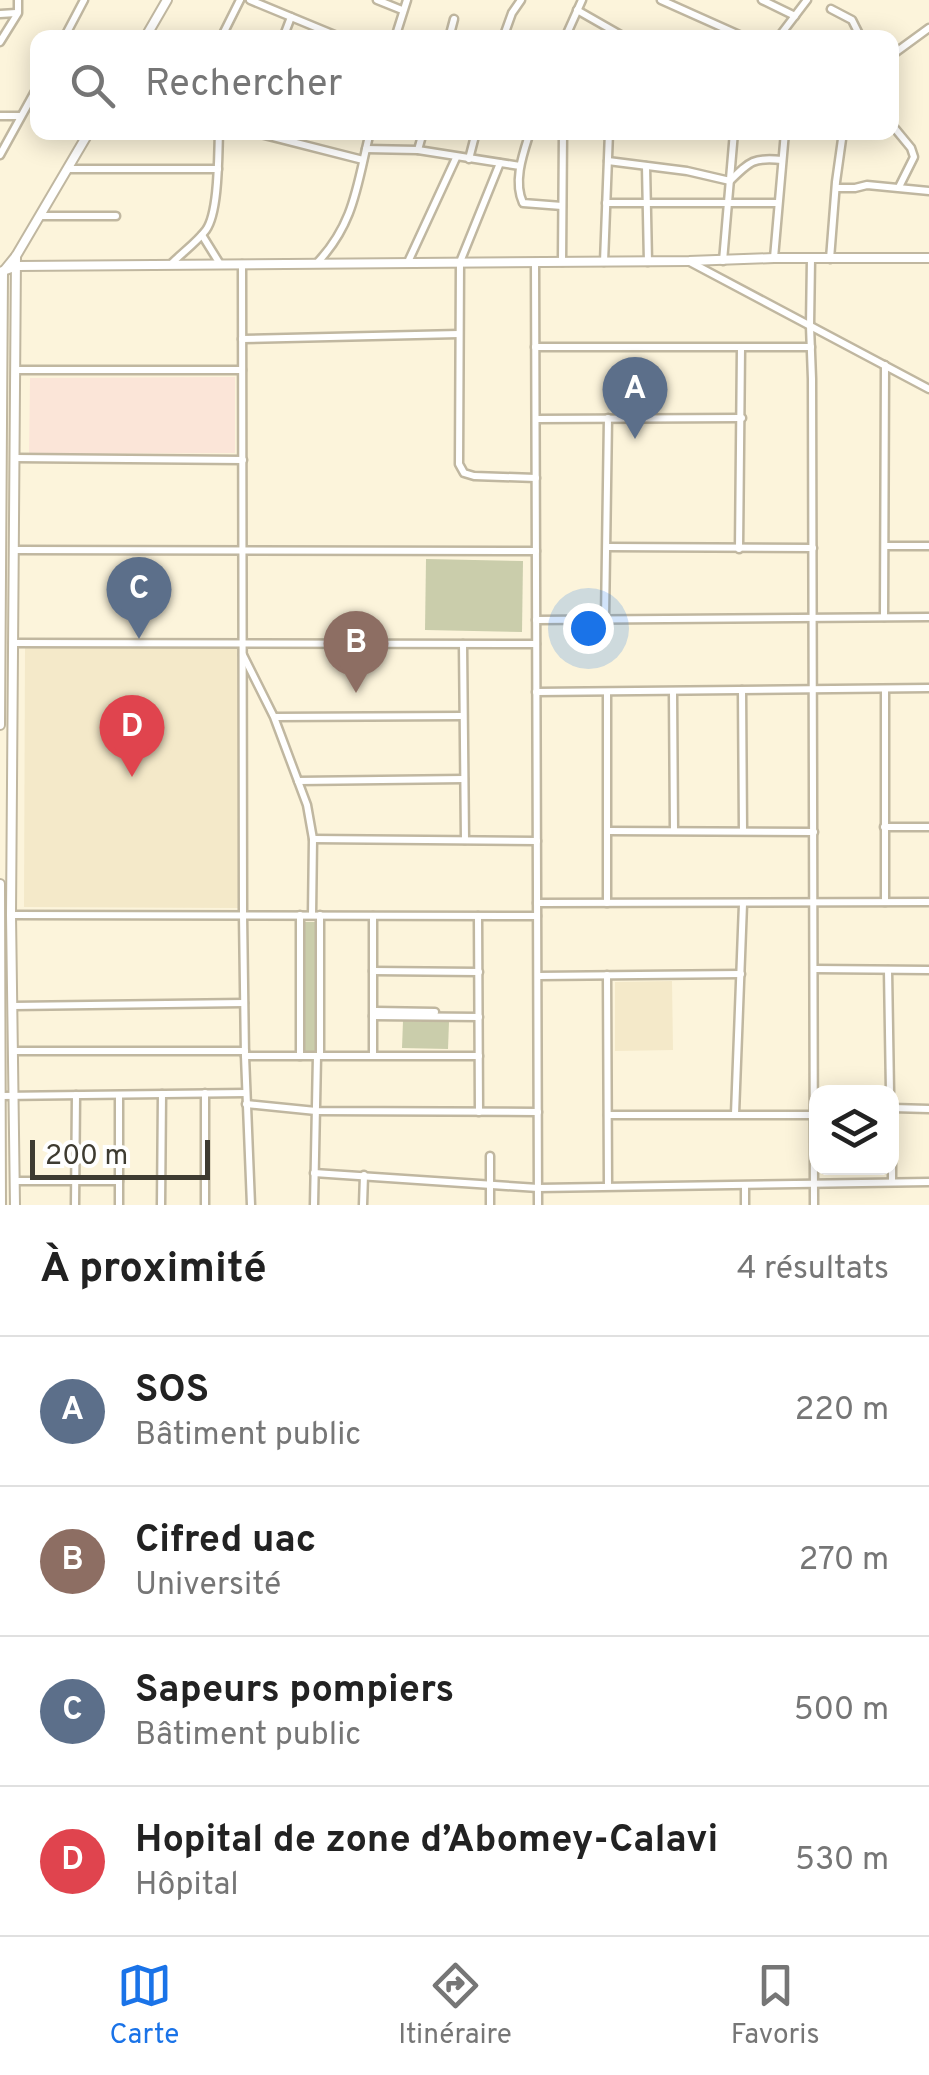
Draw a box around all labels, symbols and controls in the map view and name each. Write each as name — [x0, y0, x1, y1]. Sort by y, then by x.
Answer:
search box — [30, 30, 899, 140]
icon: search — [65, 58, 120, 113]
text: Rechercher — [145, 61, 343, 110]
pin: A — [602, 356, 668, 439]
pin: C — [106, 556, 172, 639]
your location — [563, 603, 614, 654]
pin: B — [324, 610, 388, 693]
pin: D — [100, 694, 164, 777]
map controls — [809, 1085, 899, 1175]
button: layers — [809, 1085, 899, 1175]
scale bar — [30, 1135, 210, 1180]
text: 200 m — [45, 1139, 128, 1175]
text: À proximité — [40, 1244, 267, 1297]
text: 4 résultats — [737, 1250, 889, 1290]
text: SOS — [135, 1367, 209, 1416]
text: A — [61, 1391, 84, 1431]
text: 220 m — [795, 1391, 889, 1431]
text: Bâtiment public — [135, 1416, 361, 1456]
text: Cifred uac — [135, 1517, 316, 1566]
text: B — [61, 1541, 84, 1581]
text: 270 m — [799, 1541, 889, 1581]
text: Université — [135, 1566, 281, 1606]
text: Sapeurs pompiers — [135, 1667, 454, 1716]
text: C — [62, 1691, 83, 1731]
text: 500 m — [794, 1691, 889, 1731]
text: Bâtiment public — [135, 1716, 361, 1756]
text: Hopital de zone d’Abomey-Calavi — [135, 1817, 718, 1866]
text: D — [61, 1841, 84, 1881]
text: 530 m — [795, 1841, 889, 1881]
text: Hôpital — [135, 1866, 239, 1906]
tab: Carte — [109, 1958, 179, 2054]
tab: Itinéraire — [398, 1958, 512, 2054]
tab: Favoris — [731, 1958, 820, 2054]

